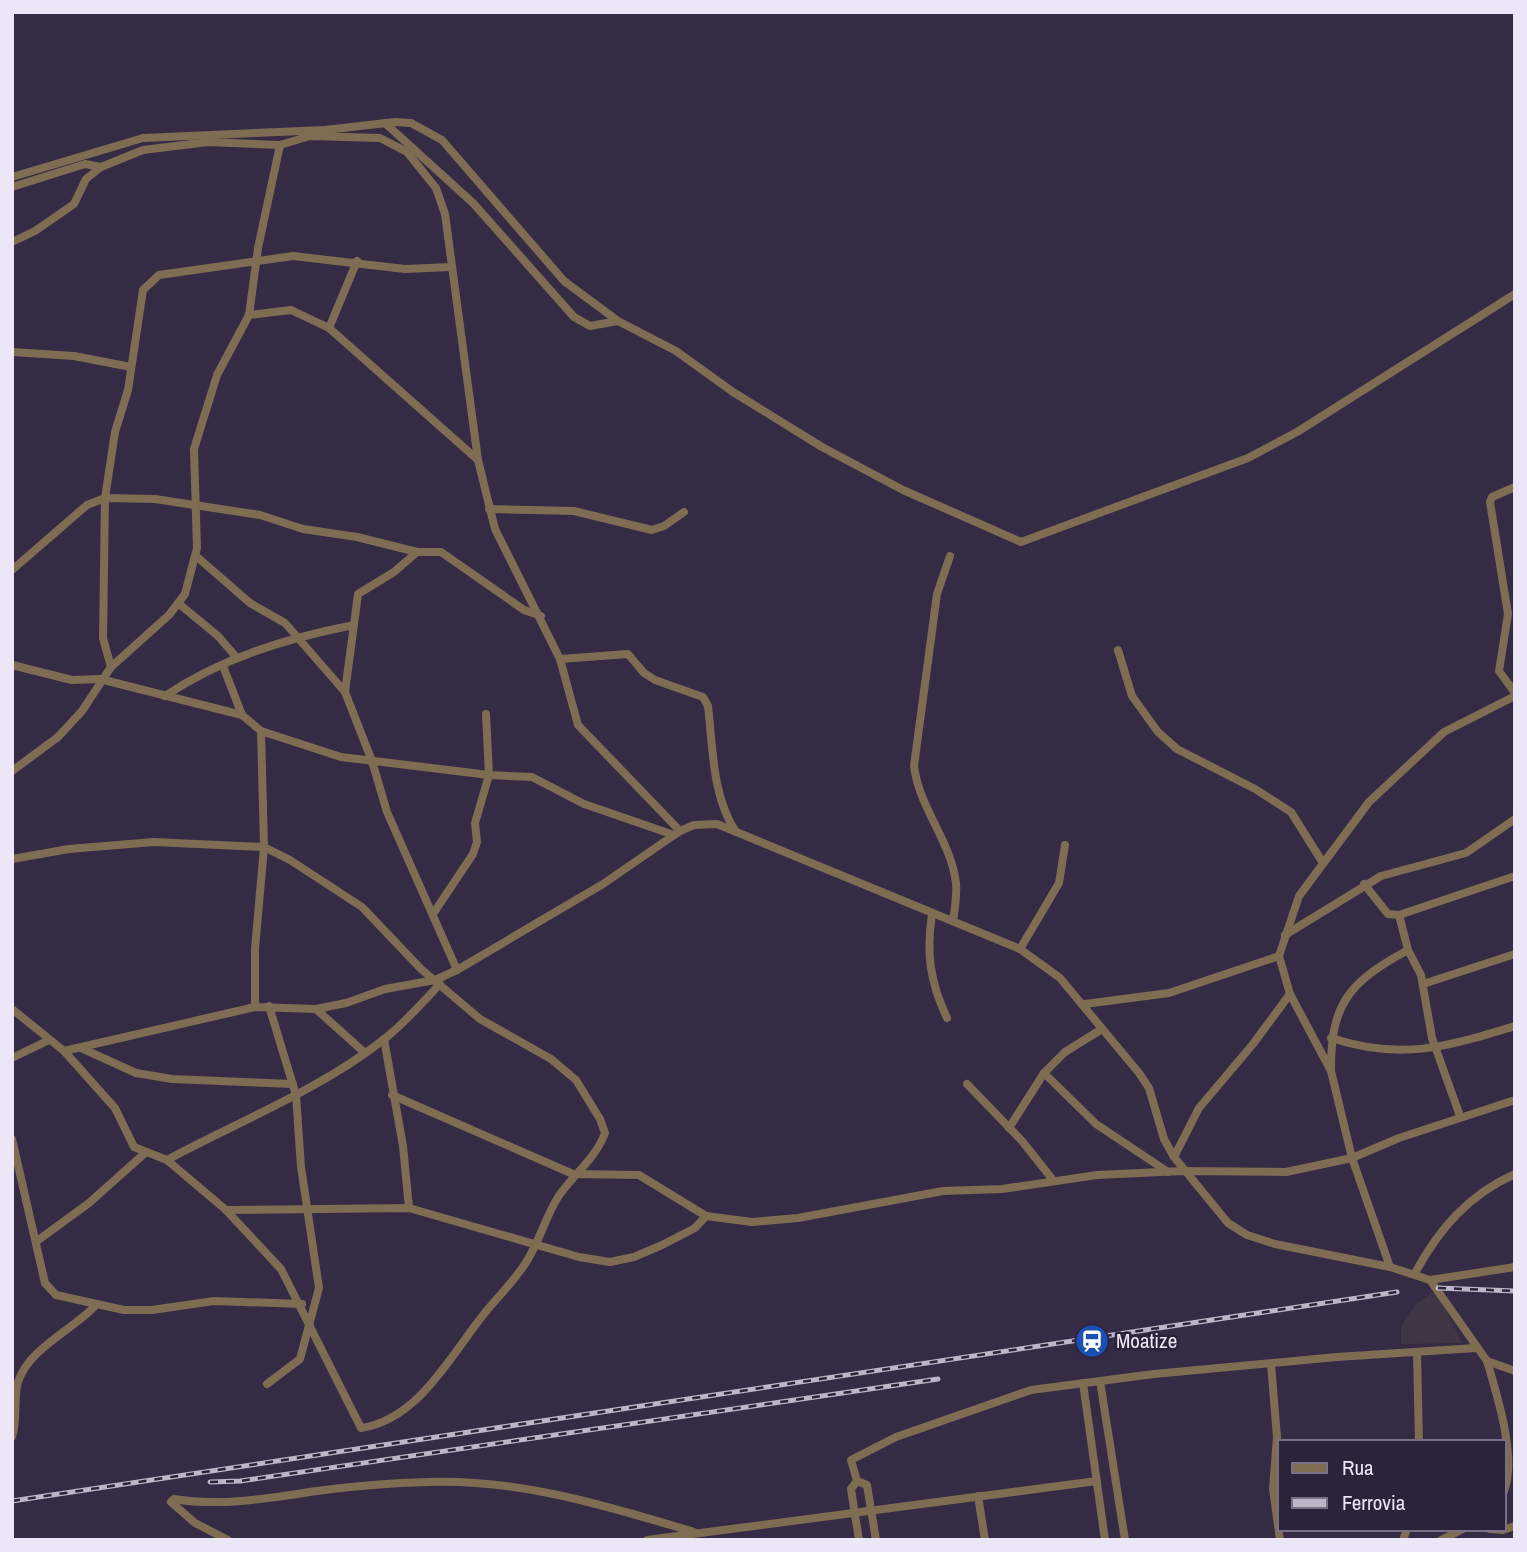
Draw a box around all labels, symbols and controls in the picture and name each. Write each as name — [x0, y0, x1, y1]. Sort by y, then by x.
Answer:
station icon: Moatize — [1073, 1322, 1111, 1360]
place label: Moatize — [1116, 1326, 1177, 1355]
legend — [1278, 1440, 1506, 1531]
text: Rua — [1342, 1453, 1374, 1482]
text: Ferrovia — [1342, 1488, 1406, 1517]

